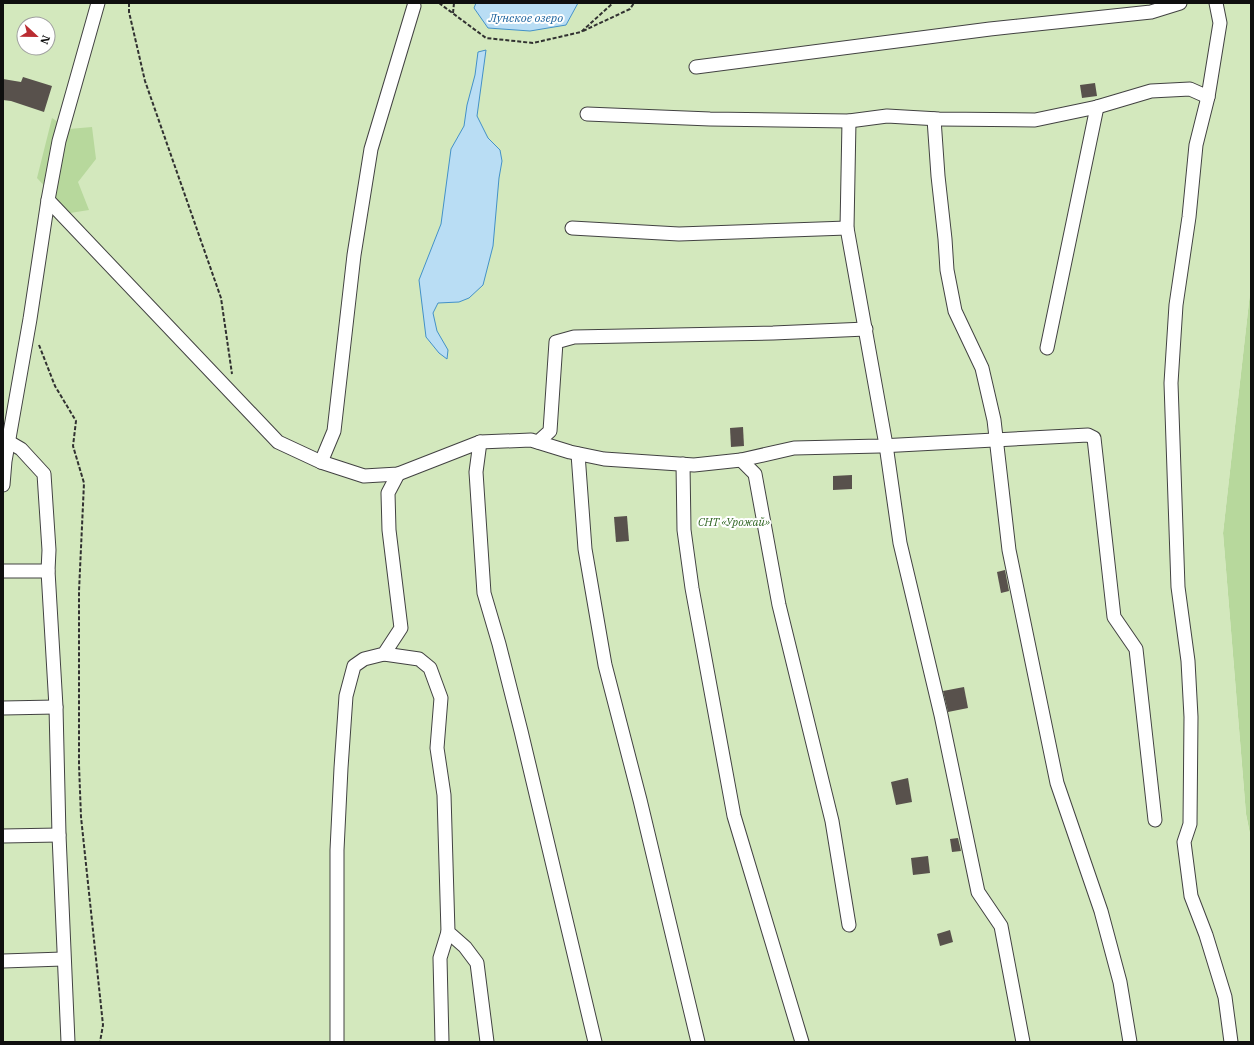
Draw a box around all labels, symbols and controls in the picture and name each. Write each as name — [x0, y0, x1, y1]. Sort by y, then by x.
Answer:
water label: Лунское озеро — [488, 10, 563, 25]
north arrow — [16, 16, 56, 56]
text: N — [37, 33, 53, 47]
park label: СНТ «Урожай» — [698, 515, 770, 529]

